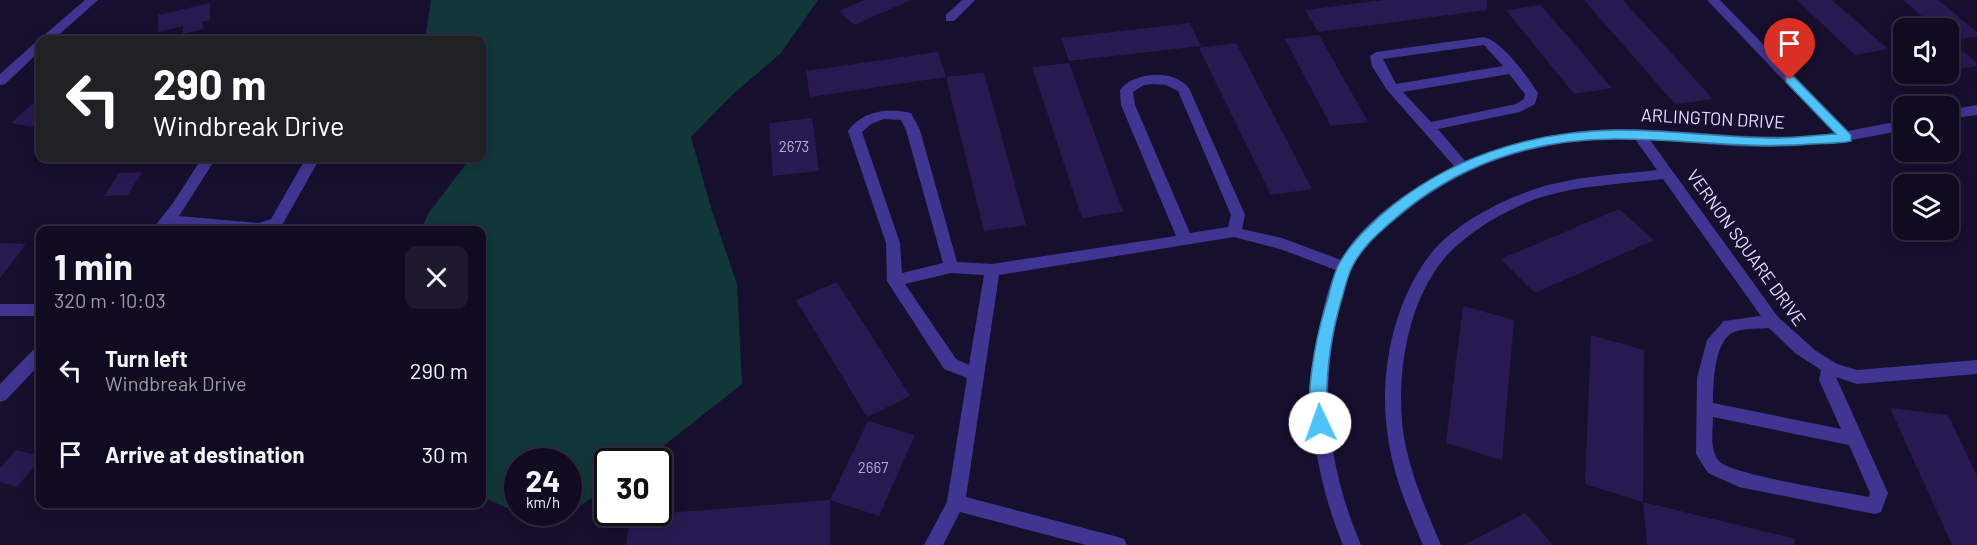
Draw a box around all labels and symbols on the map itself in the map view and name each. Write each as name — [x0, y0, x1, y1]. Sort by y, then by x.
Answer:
pin — [1764, 18, 1815, 80]
street label: ARLINGTON DRIVE — [1640, 103, 1786, 133]
house number: 2673 — [779, 137, 809, 155]
street label: VERNON SQUARE DRIVE — [1683, 165, 1811, 330]
position arrow — [1288, 391, 1352, 455]
speed limit sign: 30 — [594, 448, 672, 526]
house number: 2667 — [858, 458, 888, 476]

